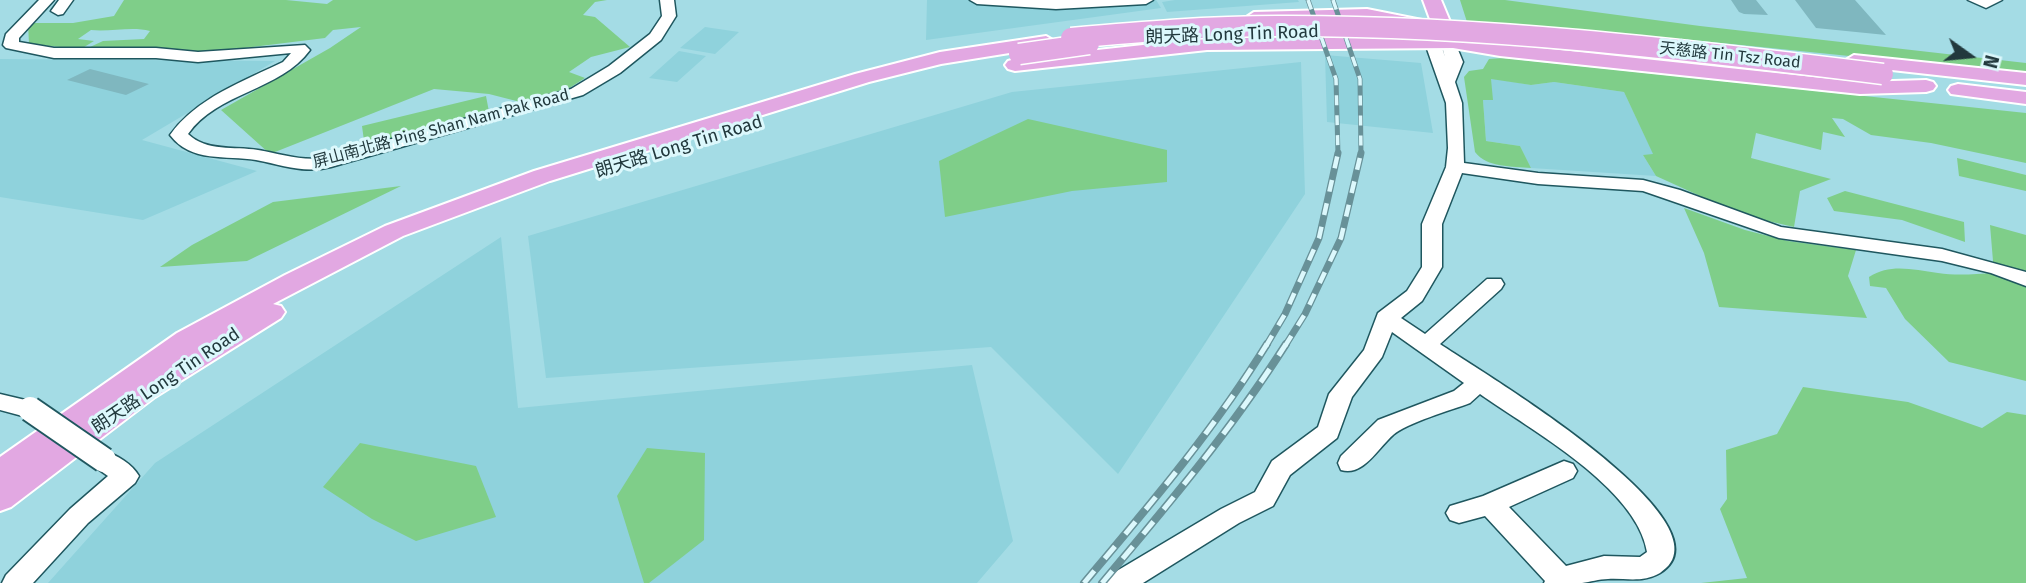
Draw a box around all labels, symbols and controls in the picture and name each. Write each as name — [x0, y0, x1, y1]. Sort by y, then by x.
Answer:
street label: 朗天路 Long Tin Road — [1145, 21, 1319, 49]
north arrow — [1935, 21, 2005, 91]
street label: 天慈路 Tin Tsz Road — [1659, 39, 1801, 73]
text: N — [1978, 52, 2004, 71]
street label: 屏山南北路 Ping Shan Nam Pak Road — [311, 86, 571, 172]
street label: 朗天路 Long Tin Road — [593, 111, 765, 183]
street label: 朗天路 Long Tin Road — [88, 323, 244, 439]

